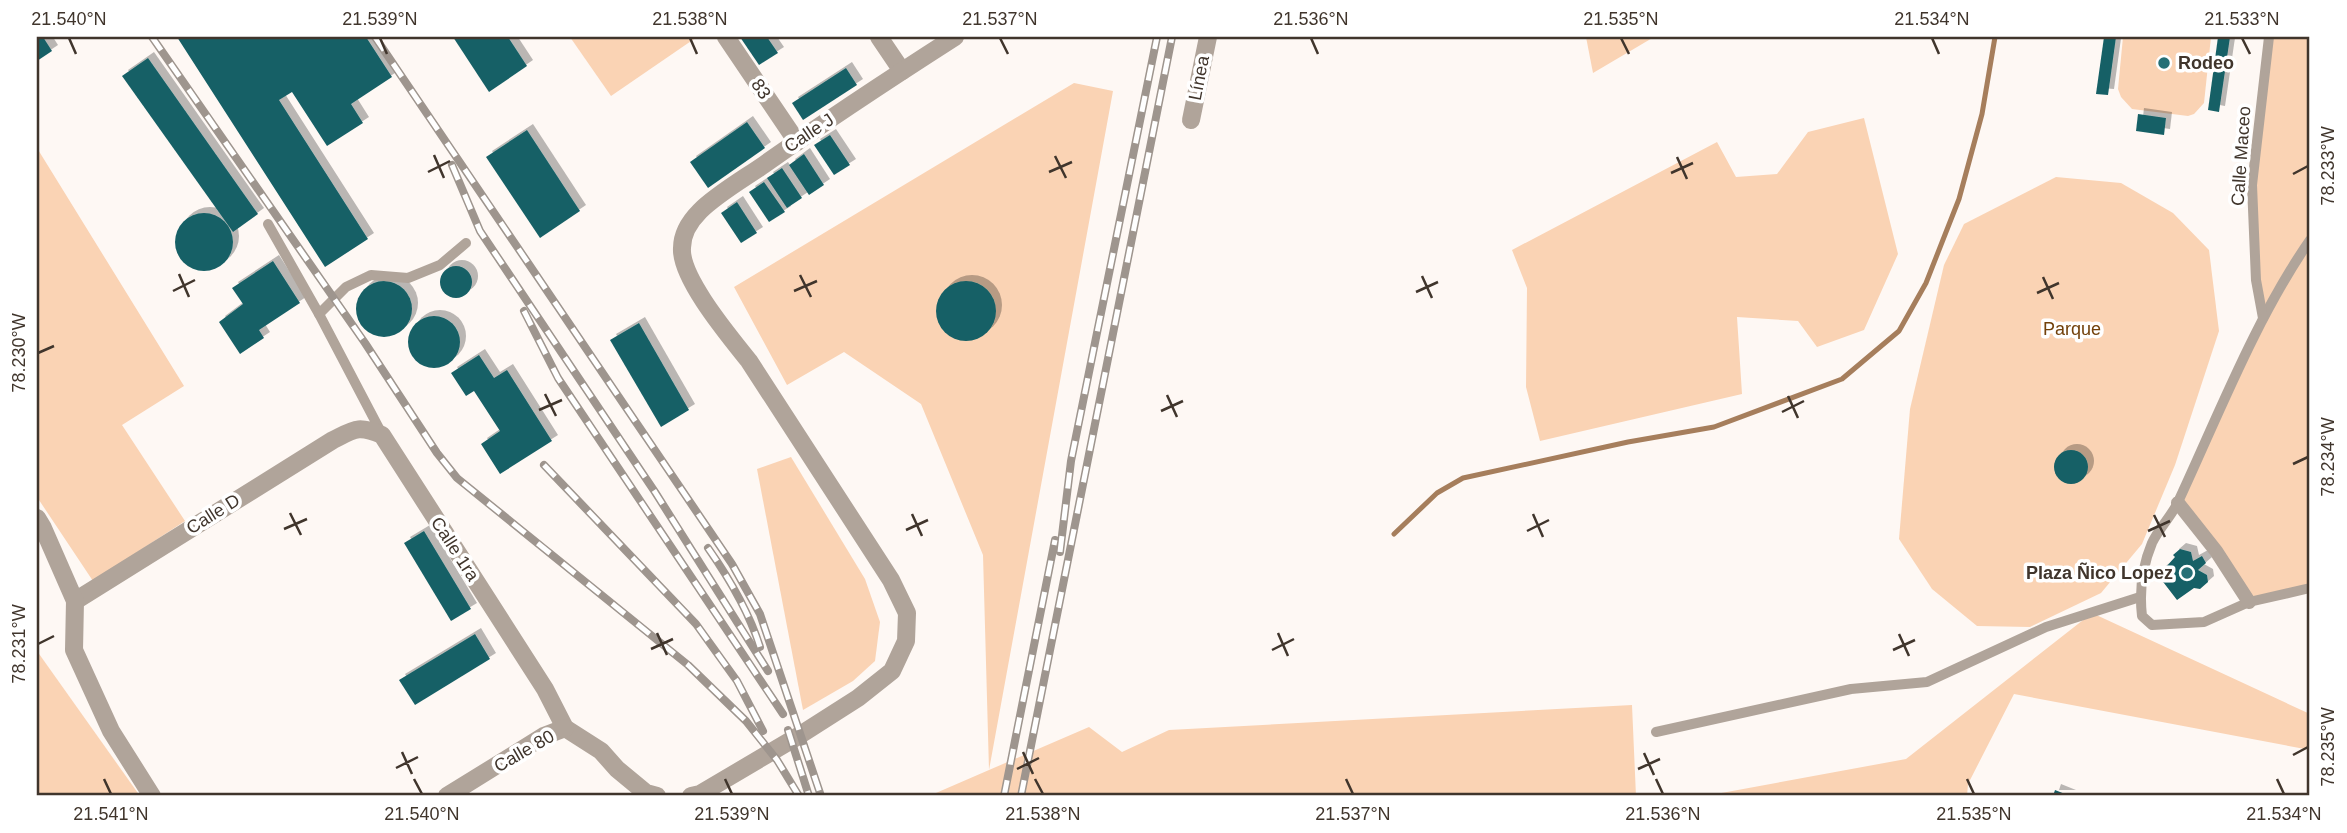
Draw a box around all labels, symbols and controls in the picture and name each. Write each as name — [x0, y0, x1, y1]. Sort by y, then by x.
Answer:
text: 21.540°N — [31, 9, 107, 29]
text: 21.539°N — [342, 9, 418, 29]
text: 21.538°N — [652, 9, 728, 29]
text: 21.537°N — [962, 9, 1038, 29]
text: 21.536°N — [1273, 9, 1349, 29]
text: 21.535°N — [1583, 9, 1659, 29]
text: 21.534°N — [1894, 9, 1970, 29]
text: 21.533°N — [2204, 9, 2280, 29]
street label: Línea — [1185, 53, 1213, 102]
place label: Rodeo — [2178, 53, 2234, 73]
marker: Rodeo — [2156, 55, 2172, 71]
street label: 83 — [747, 75, 775, 103]
street label: Calle Maceo — [2228, 105, 2254, 207]
street label: Calle J — [781, 109, 837, 157]
text: 78.233°W — [2318, 126, 2338, 206]
text: 78.230°W — [9, 313, 29, 393]
park label: Parque — [2043, 319, 2101, 339]
text: 78.234°W — [2318, 417, 2338, 497]
street label: Calle D — [183, 490, 243, 538]
street label: Calle 1ra — [427, 513, 484, 585]
place label: Plaza Ñico Lopez — [2026, 562, 2173, 583]
marker: Plaza Ñico Lopez — [2179, 565, 2195, 581]
text: 78.231°W — [9, 604, 29, 684]
text: 78.235°W — [2318, 707, 2338, 787]
street label: Calle 80 — [490, 726, 558, 776]
text: 21.541°N — [73, 804, 149, 824]
text: 21.540°N — [384, 804, 460, 824]
text: 21.539°N — [694, 804, 770, 824]
text: 21.538°N — [1005, 804, 1081, 824]
text: 21.537°N — [1315, 804, 1391, 824]
text: 21.536°N — [1625, 804, 1701, 824]
text: 21.535°N — [1936, 804, 2012, 824]
text: 21.534°N — [2246, 804, 2322, 824]

